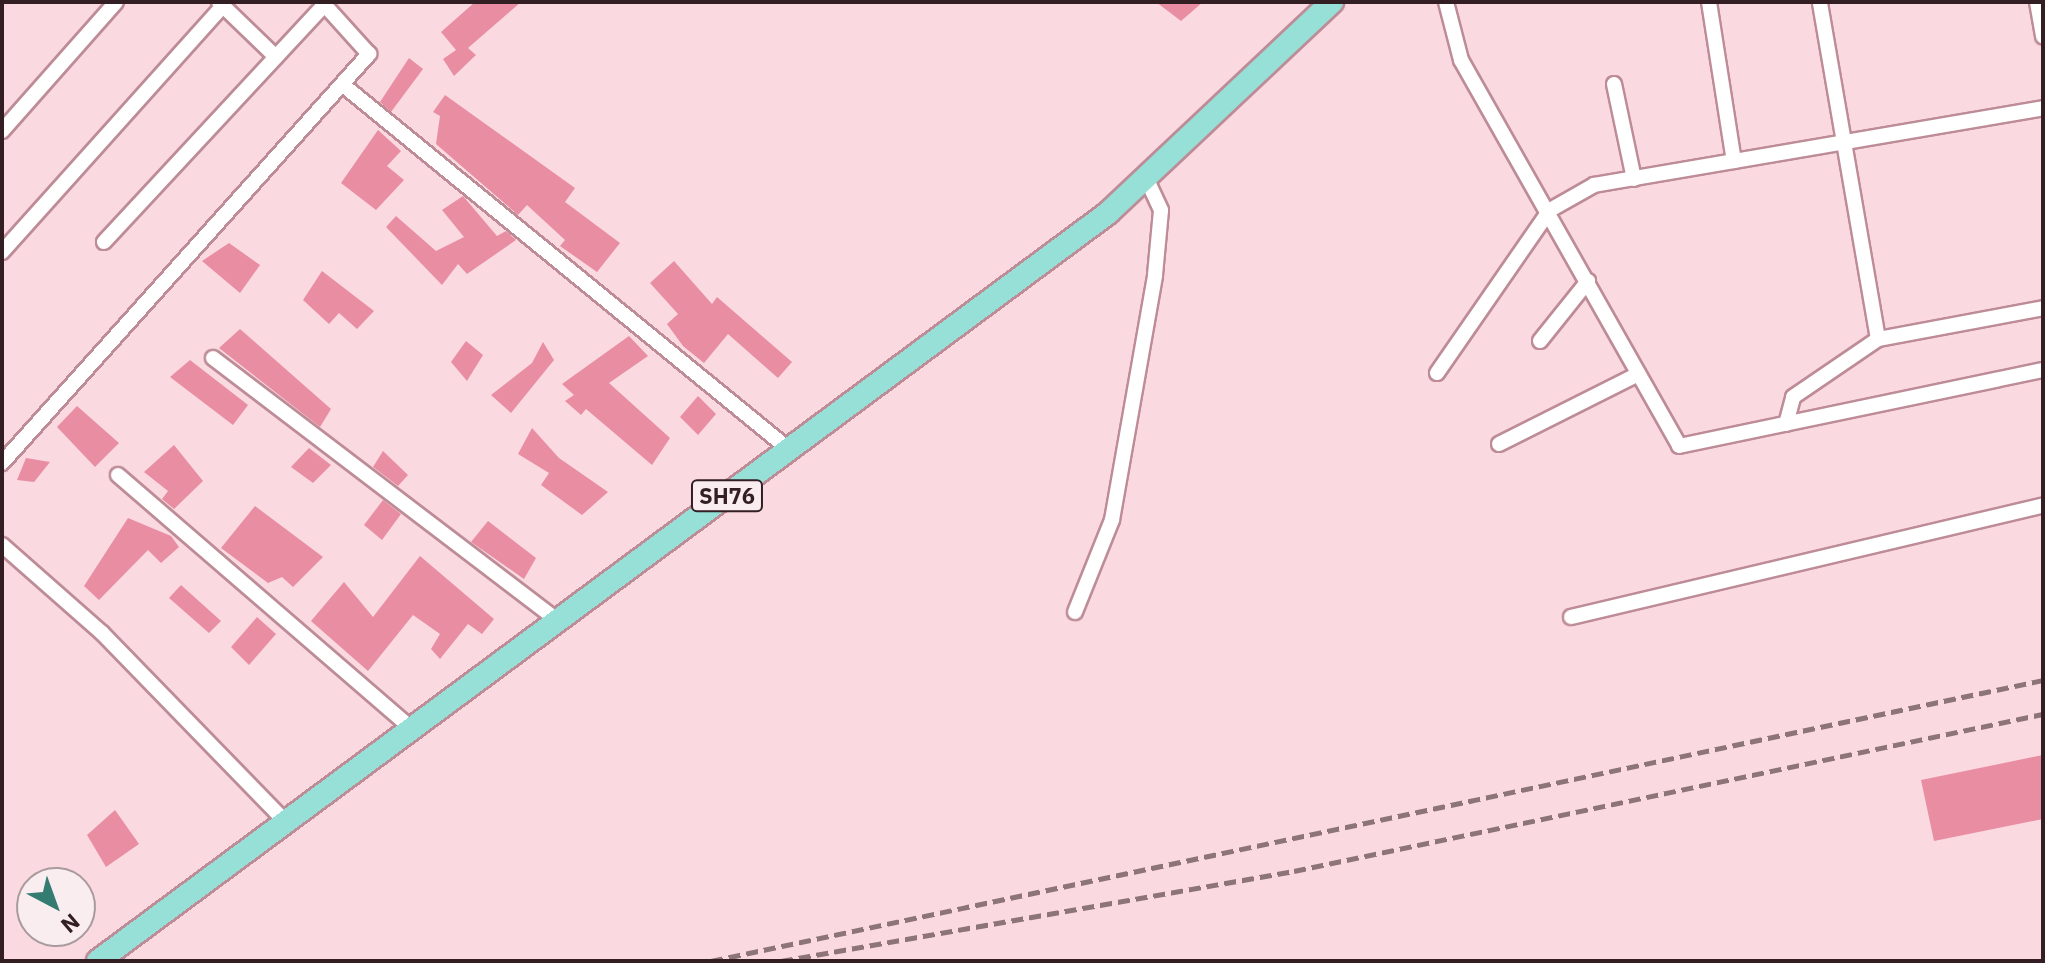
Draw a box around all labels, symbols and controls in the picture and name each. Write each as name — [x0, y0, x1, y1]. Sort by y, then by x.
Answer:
road number: SH76 — [689, 478, 765, 514]
north arrow — [16, 867, 96, 947]
text: N — [55, 908, 86, 940]

